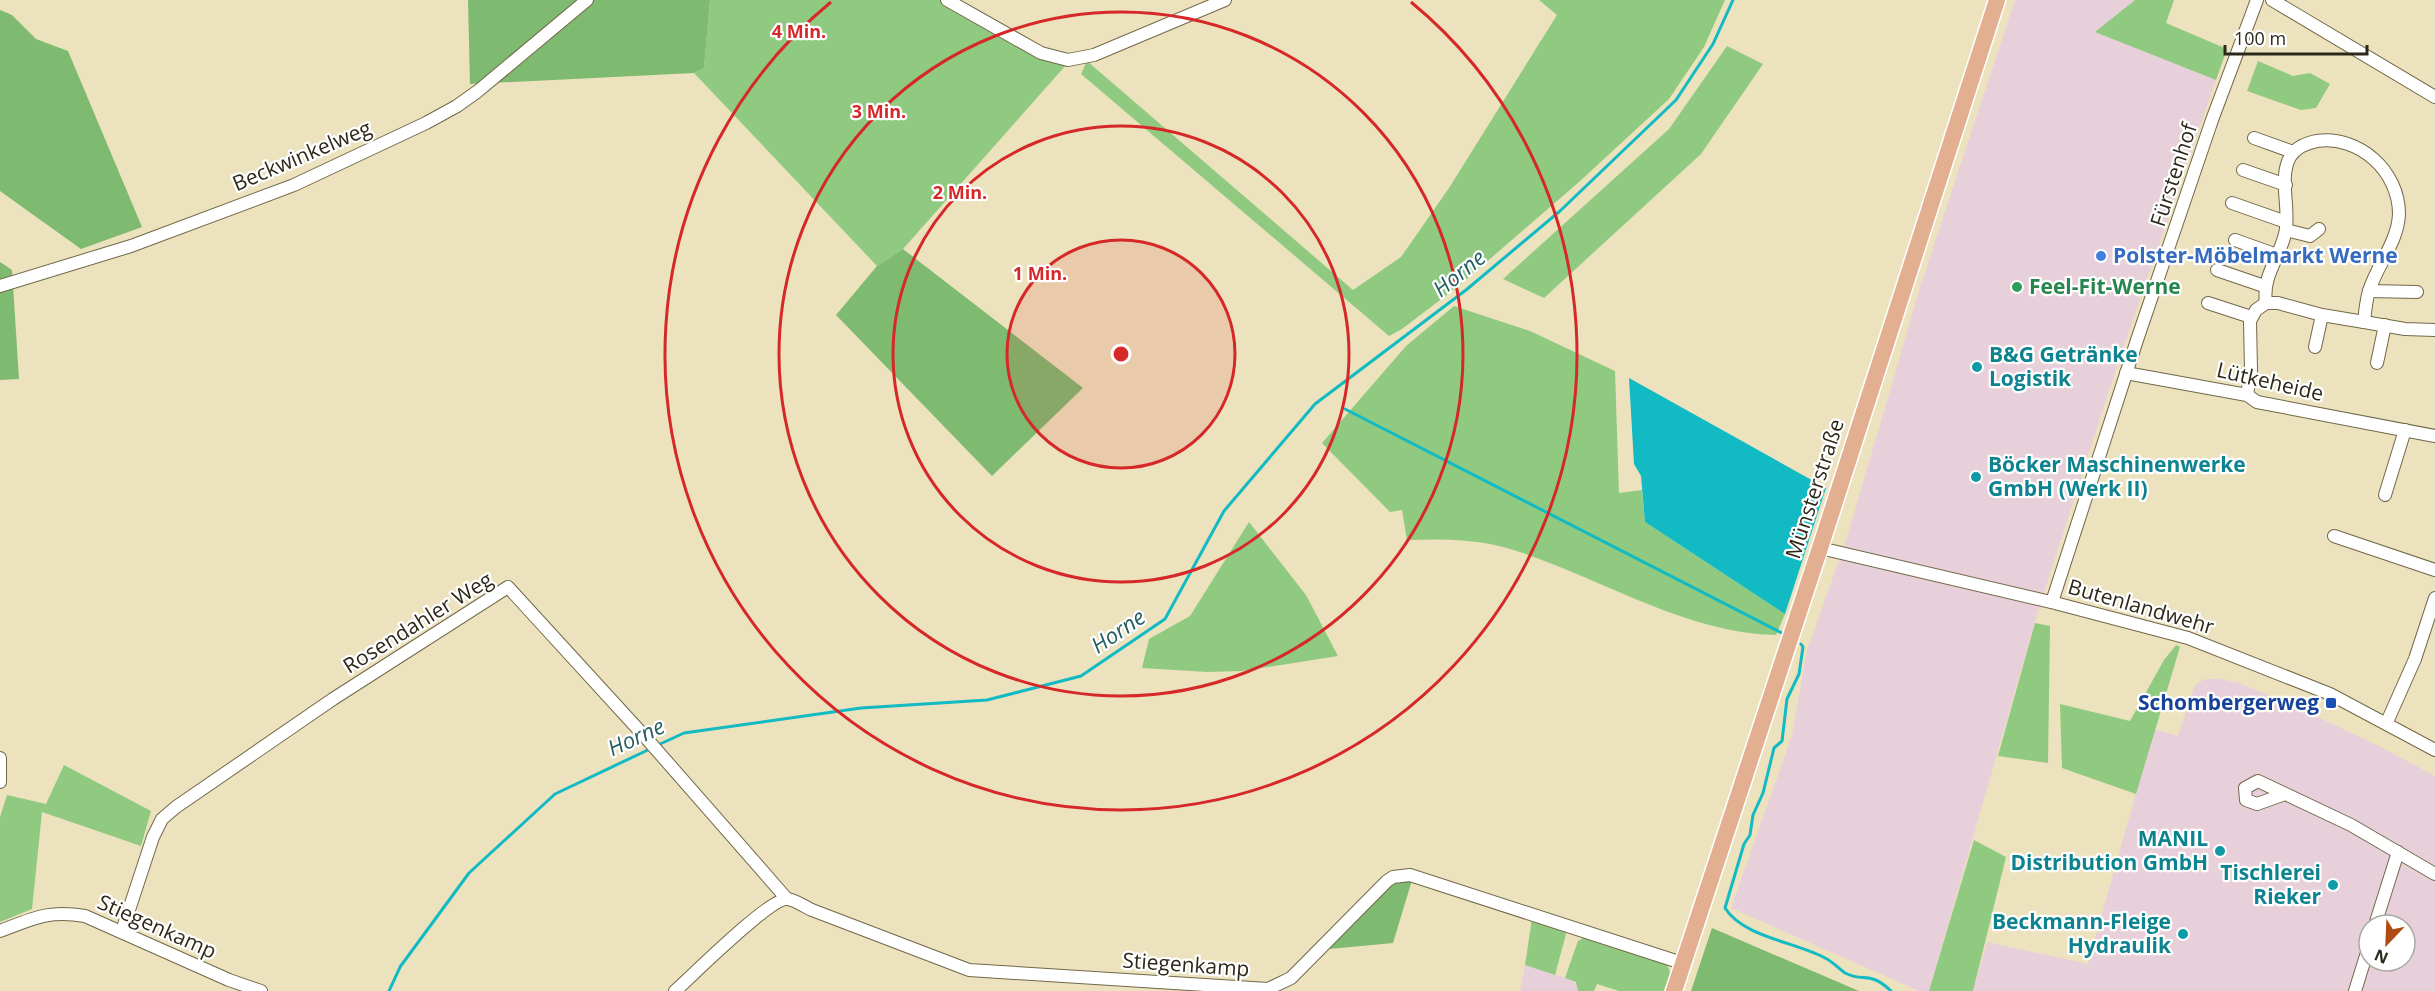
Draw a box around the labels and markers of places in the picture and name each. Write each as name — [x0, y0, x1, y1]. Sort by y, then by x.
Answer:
place label: Polster-Möbelmarkt Werne — [2113, 241, 2398, 269]
marker: Polster-Möbelmarkt Werne — [2094, 249, 2108, 263]
place label: Feel-Fit-Werne — [2029, 272, 2181, 300]
marker: Feel-Fit-Werne — [2010, 280, 2024, 294]
place label: B&G Getränke Logistik — [1989, 340, 2138, 392]
centre of rings — [1111, 344, 1131, 364]
marker: B&G Getränke Logistik — [1970, 360, 1984, 374]
place label: Böcker Maschinenwerke GmbH (Werk II) — [1988, 450, 2246, 502]
marker: Böcker Maschinenwerke GmbH (Werk II) — [1969, 470, 1983, 484]
place label: Schombergerweg — [2138, 688, 2319, 716]
marker: Schombergerweg — [2324, 696, 2338, 710]
place label: MANIL Distribution GmbH — [2010, 824, 2208, 876]
marker: MANIL Distribution GmbH — [2213, 844, 2227, 858]
place label: Tischlerei Rieker — [2220, 858, 2321, 910]
marker: Tischlerei Rieker — [2326, 878, 2340, 892]
place label: Beckmann-Fleige Hydraulik — [1992, 907, 2172, 959]
marker: Beckmann-Fleige Hydraulik — [2176, 927, 2190, 941]

